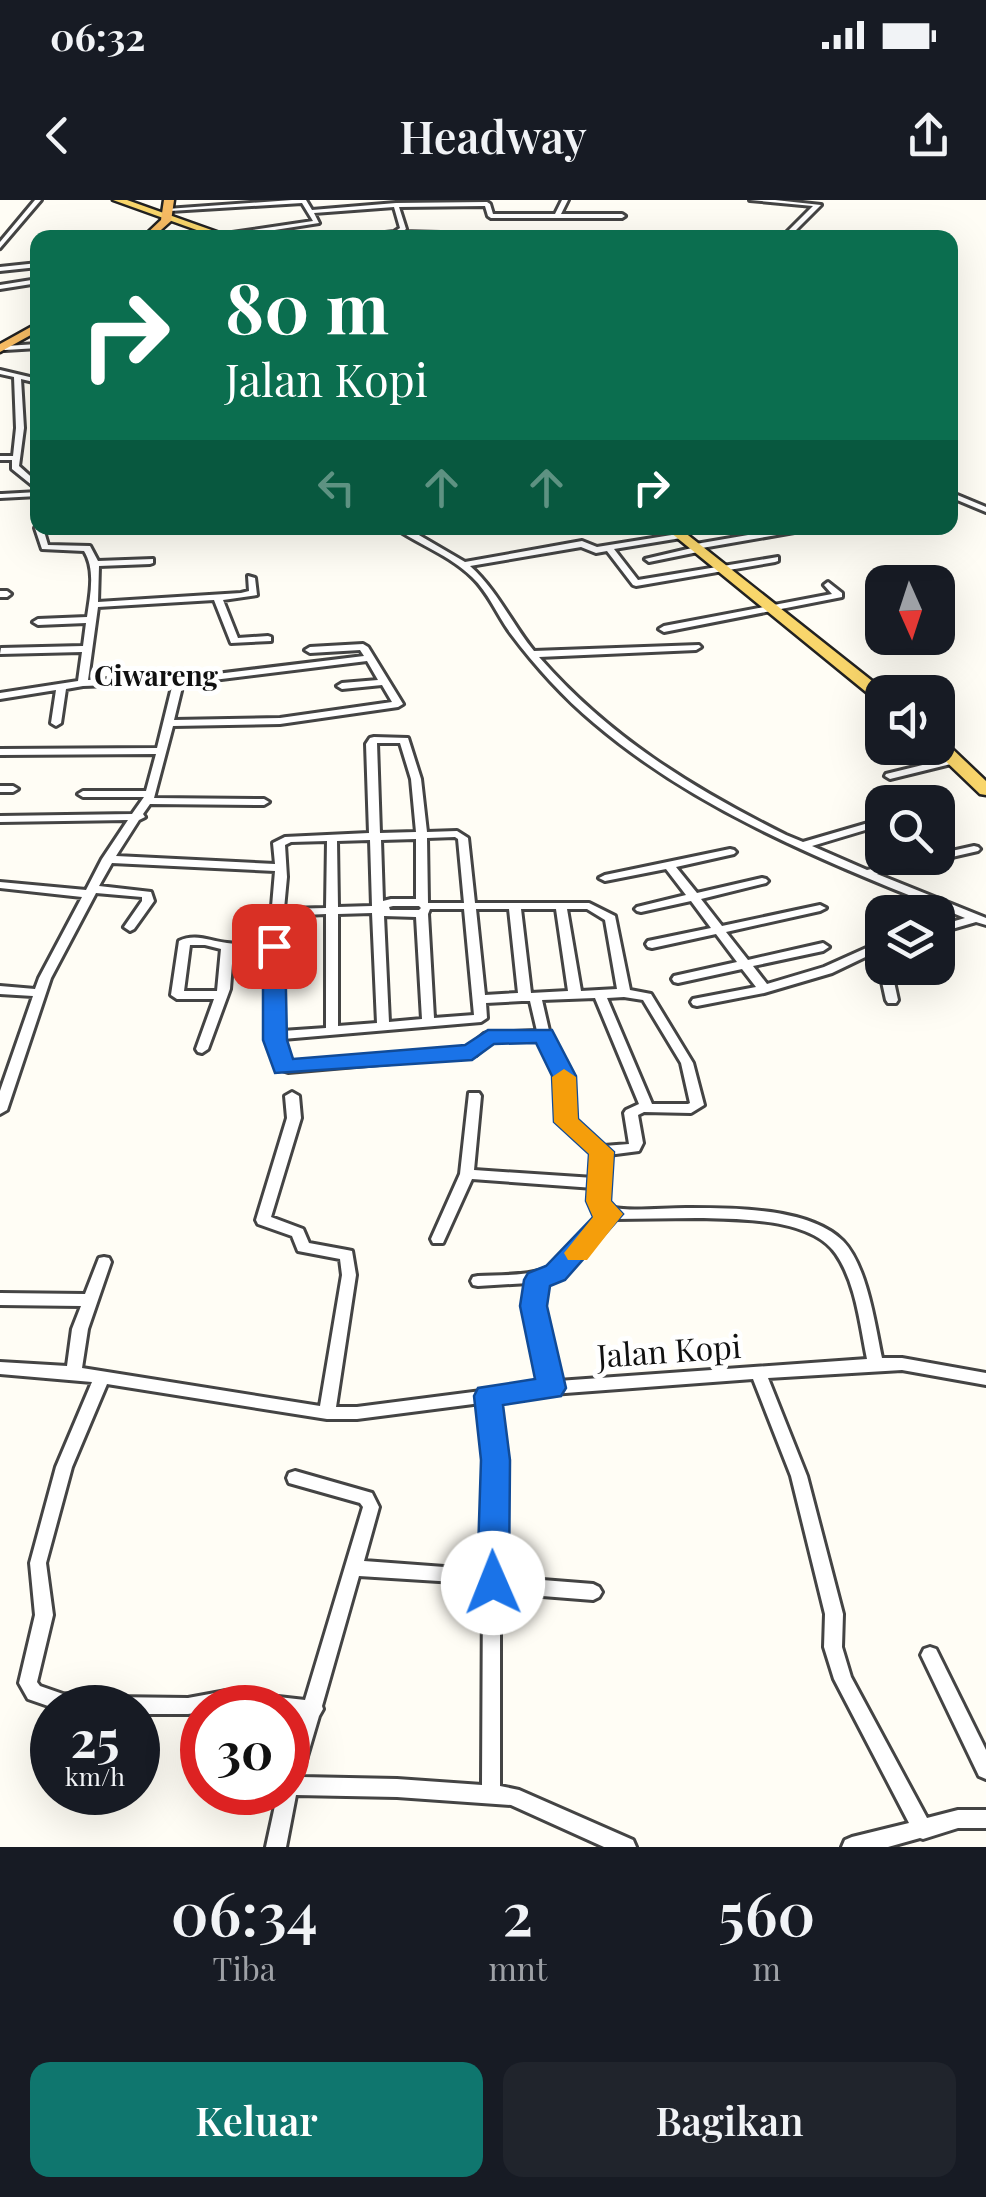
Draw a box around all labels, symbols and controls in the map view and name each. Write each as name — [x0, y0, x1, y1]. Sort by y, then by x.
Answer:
text: 06:32 — [50, 10, 145, 61]
text: Headway — [399, 105, 587, 165]
icon: back — [30, 108, 85, 163]
icon: share — [901, 108, 956, 163]
text: 80 m — [225, 258, 389, 352]
icon: right — [60, 270, 190, 400]
text: Jalan Kopi — [225, 348, 428, 408]
icon: left — [309, 460, 364, 515]
icon: ahead — [414, 460, 469, 515]
icon: ahead — [519, 460, 574, 515]
icon: right — [624, 460, 679, 515]
north arrow — [865, 565, 955, 655]
map controls — [865, 565, 955, 985]
district label: Ciwareng — [94, 656, 218, 693]
button: sound — [865, 675, 955, 765]
button: search — [865, 785, 955, 875]
button: layers — [865, 895, 955, 985]
pin — [232, 904, 317, 989]
icon: arrive — [247, 919, 302, 974]
street label: Jalan Kopi — [594, 1323, 742, 1376]
position arrow — [441, 1531, 545, 1635]
speed limit sign: 30 — [180, 1685, 310, 1815]
text: 25 — [70, 1704, 120, 1771]
text: km/h — [65, 1759, 125, 1792]
text: 06:34 — [171, 1871, 318, 1951]
text: 2 — [503, 1871, 533, 1951]
text: 560 — [718, 1871, 815, 1951]
text: Tiba — [213, 1946, 276, 1989]
text: mnt — [488, 1946, 547, 1989]
text: m — [752, 1946, 781, 1989]
button: Keluar — [30, 2062, 483, 2177]
button: Bagikan — [503, 2062, 956, 2177]

